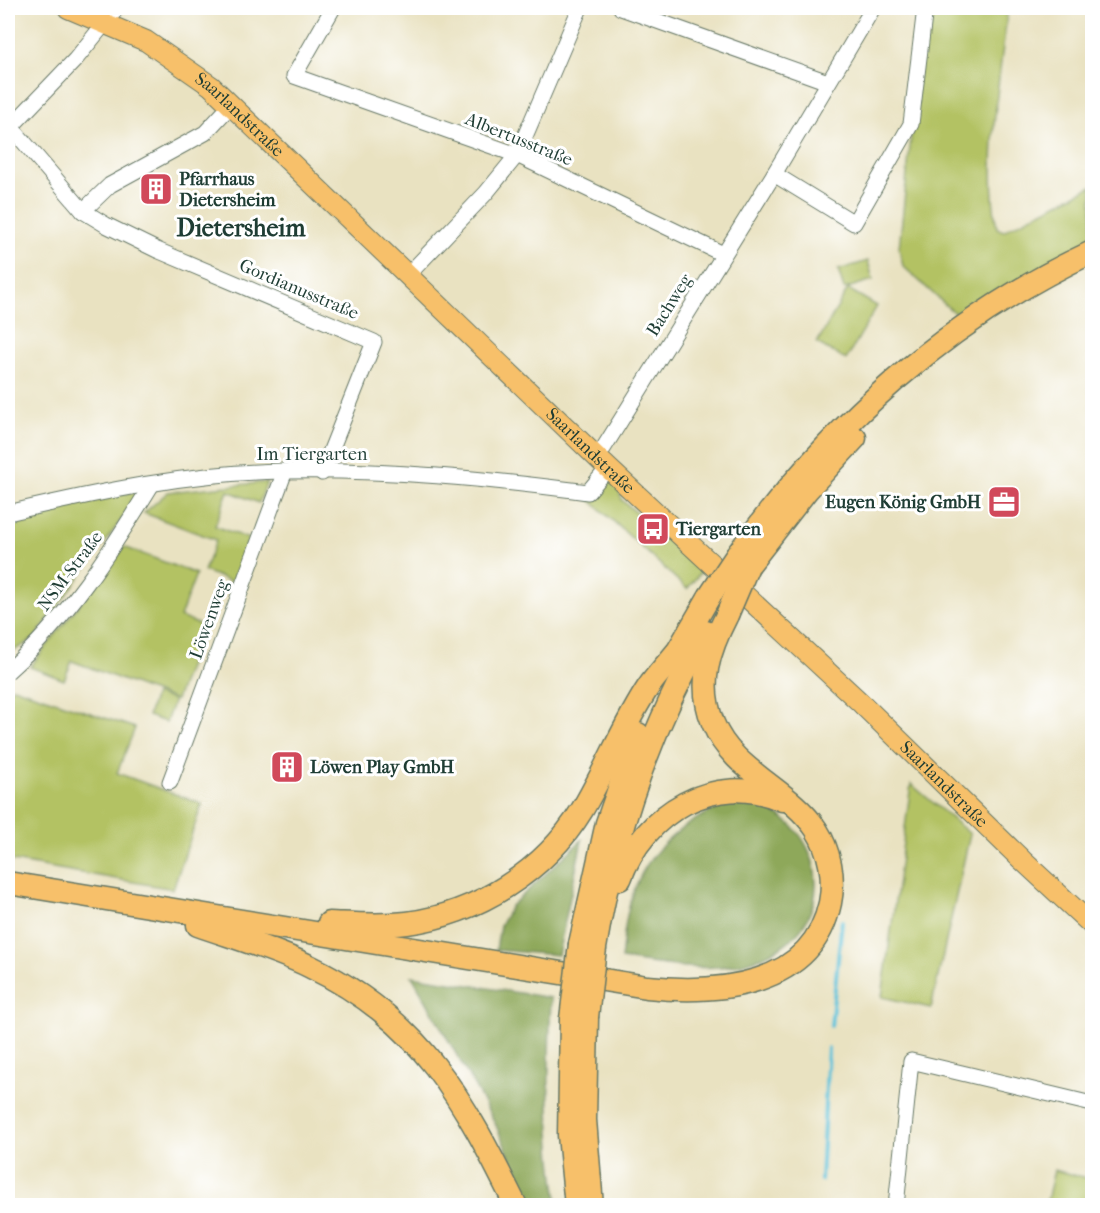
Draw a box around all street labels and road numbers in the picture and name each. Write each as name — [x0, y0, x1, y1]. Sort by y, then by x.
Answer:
street label: Saarlandstraße — [191, 68, 288, 162]
street label: Albertusstraße — [461, 108, 576, 171]
street label: Gordianusstraße — [236, 255, 362, 324]
street label: Bachweg — [642, 270, 697, 340]
street label: Saarlandstraße — [541, 404, 639, 498]
street label: Im Tiergarten — [257, 444, 368, 465]
street label: NSM-Straße — [34, 527, 107, 615]
street label: Löwenweg — [185, 576, 234, 662]
street label: Saarlandstraße — [895, 737, 992, 832]

